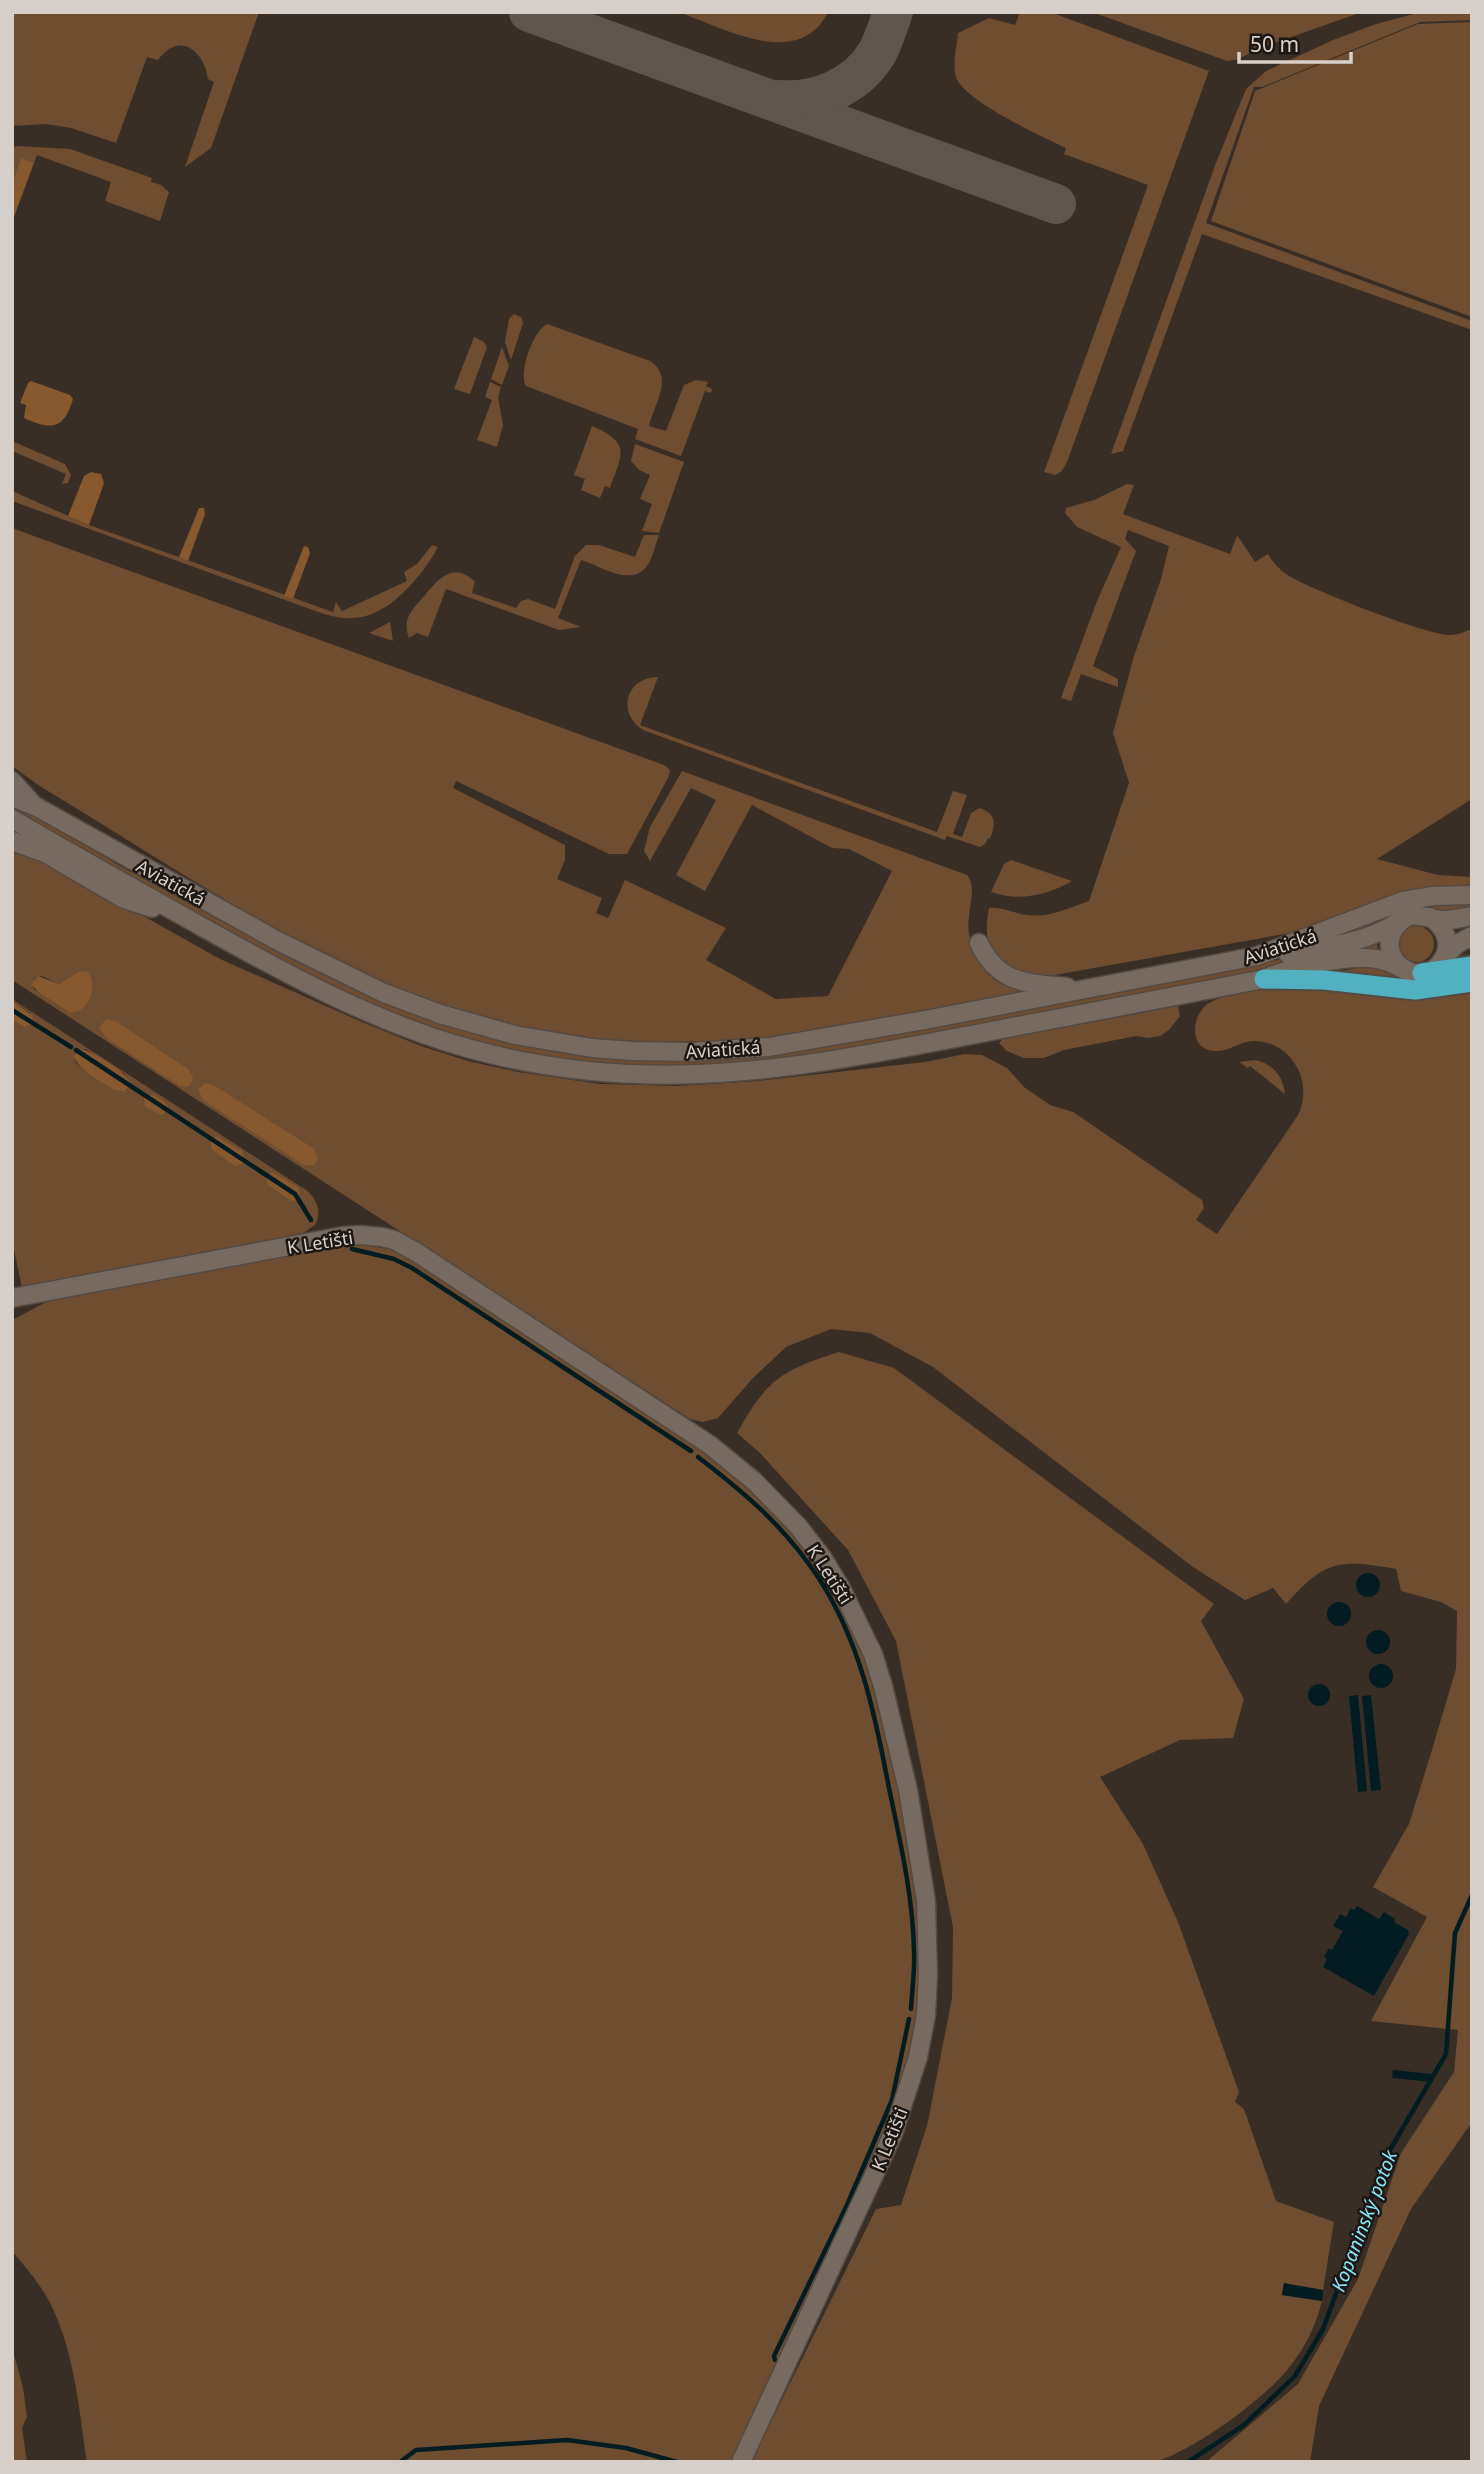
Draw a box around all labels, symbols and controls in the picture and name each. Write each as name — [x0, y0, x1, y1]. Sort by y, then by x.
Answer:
scale bar — [1239, 21, 1351, 65]
text: 50 m — [1250, 30, 1299, 58]
street label: Aviatická — [132, 853, 210, 911]
street label: Aviatická — [1241, 923, 1319, 969]
street label: Aviatická — [685, 1034, 761, 1064]
street label: K Letišti — [285, 1225, 355, 1259]
street label: K Letišti — [802, 1540, 858, 1608]
street label: K Letišti — [865, 2104, 913, 2174]
water label: Kopaninský potok — [1325, 2146, 1403, 2295]

